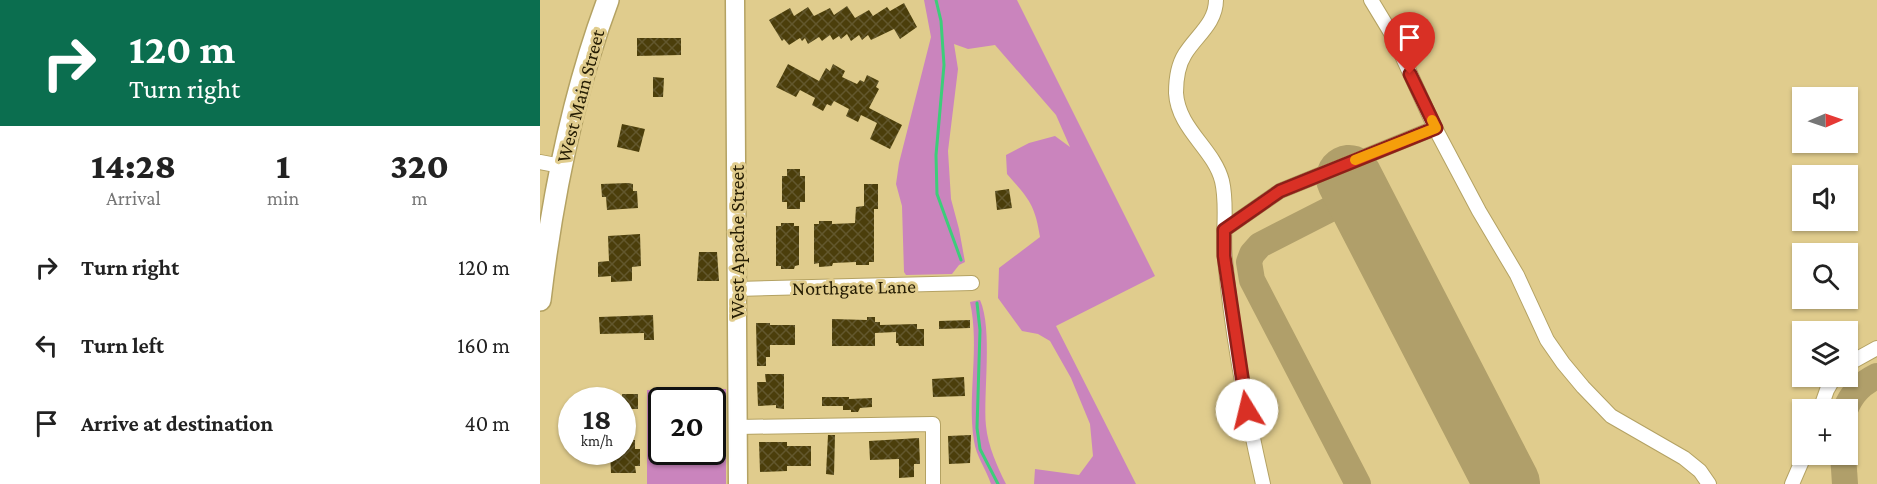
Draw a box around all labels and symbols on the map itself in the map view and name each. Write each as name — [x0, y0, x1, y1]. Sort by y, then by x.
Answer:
pin — [1384, 12, 1435, 74]
street label: West Main Street — [552, 27, 608, 165]
north arrow — [1792, 87, 1858, 153]
street label: West Apache Street — [726, 165, 749, 319]
street label: Northgate Lane — [792, 275, 916, 300]
position arrow — [1215, 378, 1279, 442]
speed limit sign: 20 — [648, 387, 726, 465]

